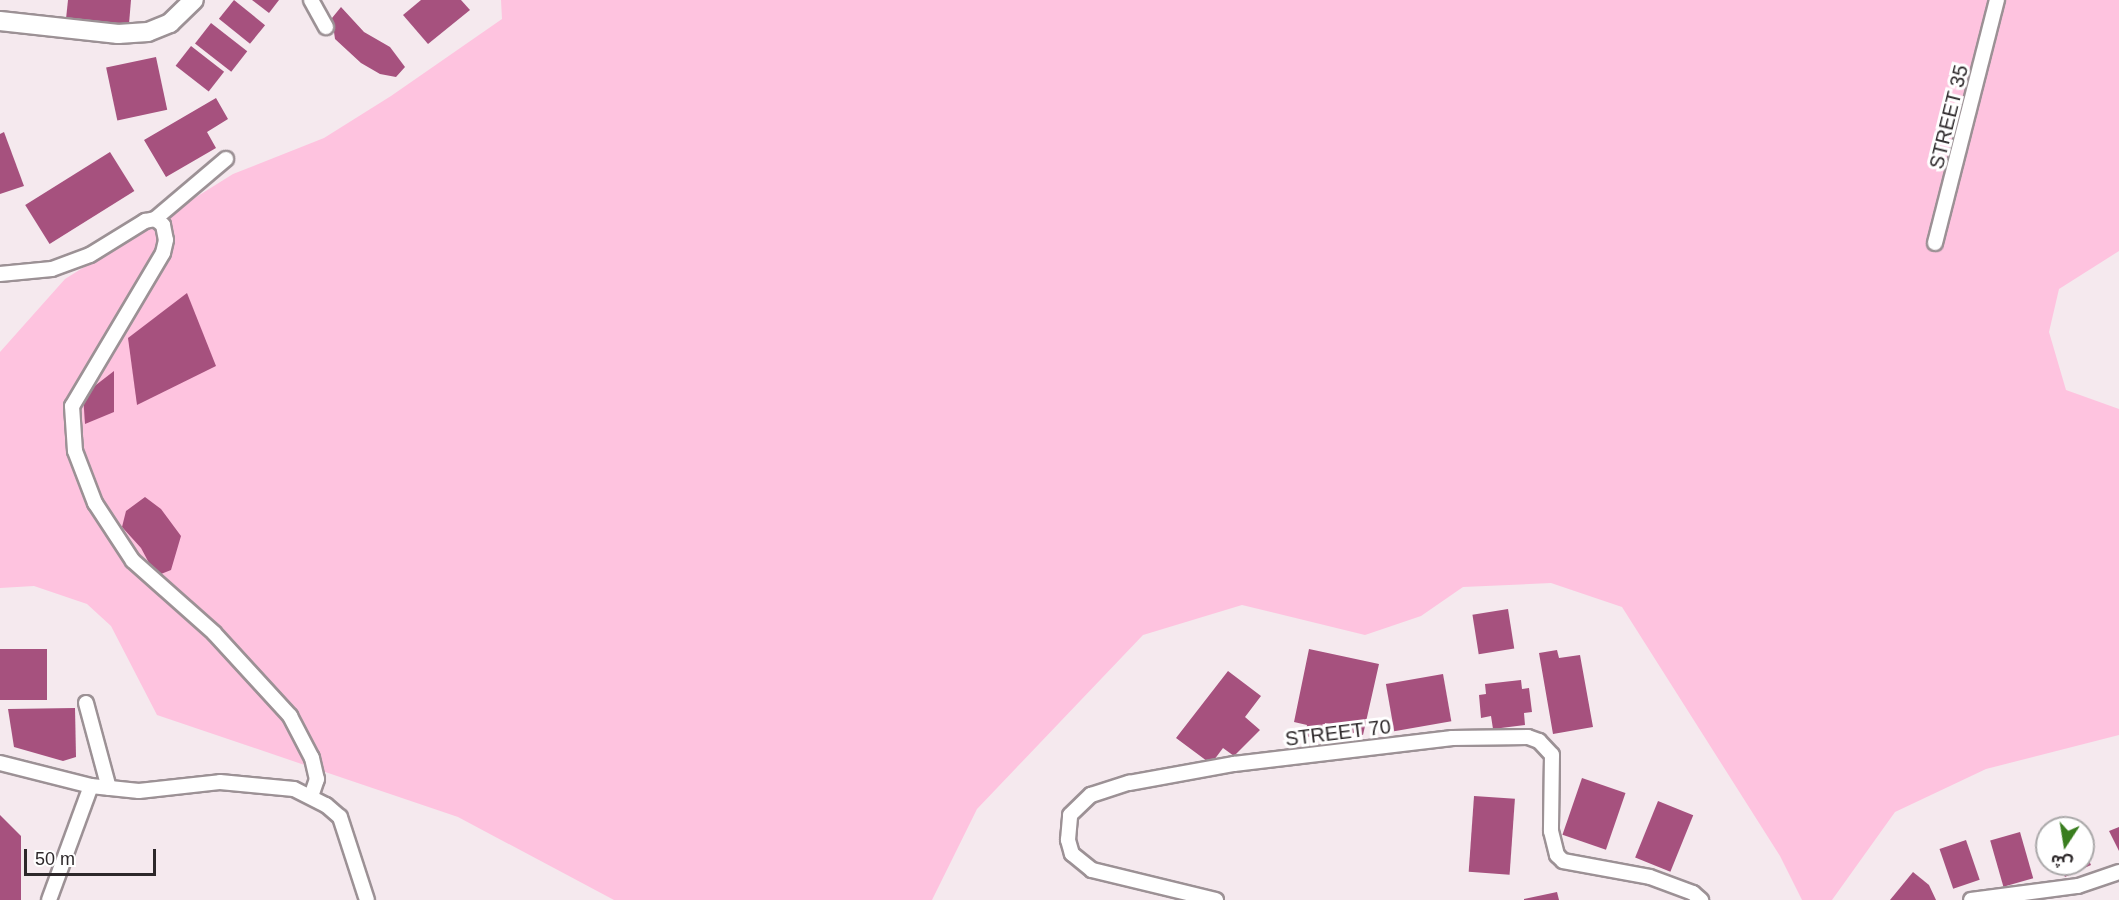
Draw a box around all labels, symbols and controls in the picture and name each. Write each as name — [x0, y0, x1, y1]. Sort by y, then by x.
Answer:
street label: STREET 35 — [1924, 62, 1974, 172]
street label: STREET 70 — [1284, 715, 1392, 751]
north arrow — [2035, 816, 2095, 876]
scale bar — [27, 837, 159, 875]
text: 50 m — [35, 849, 75, 869]
text: ش — [2049, 852, 2074, 873]

